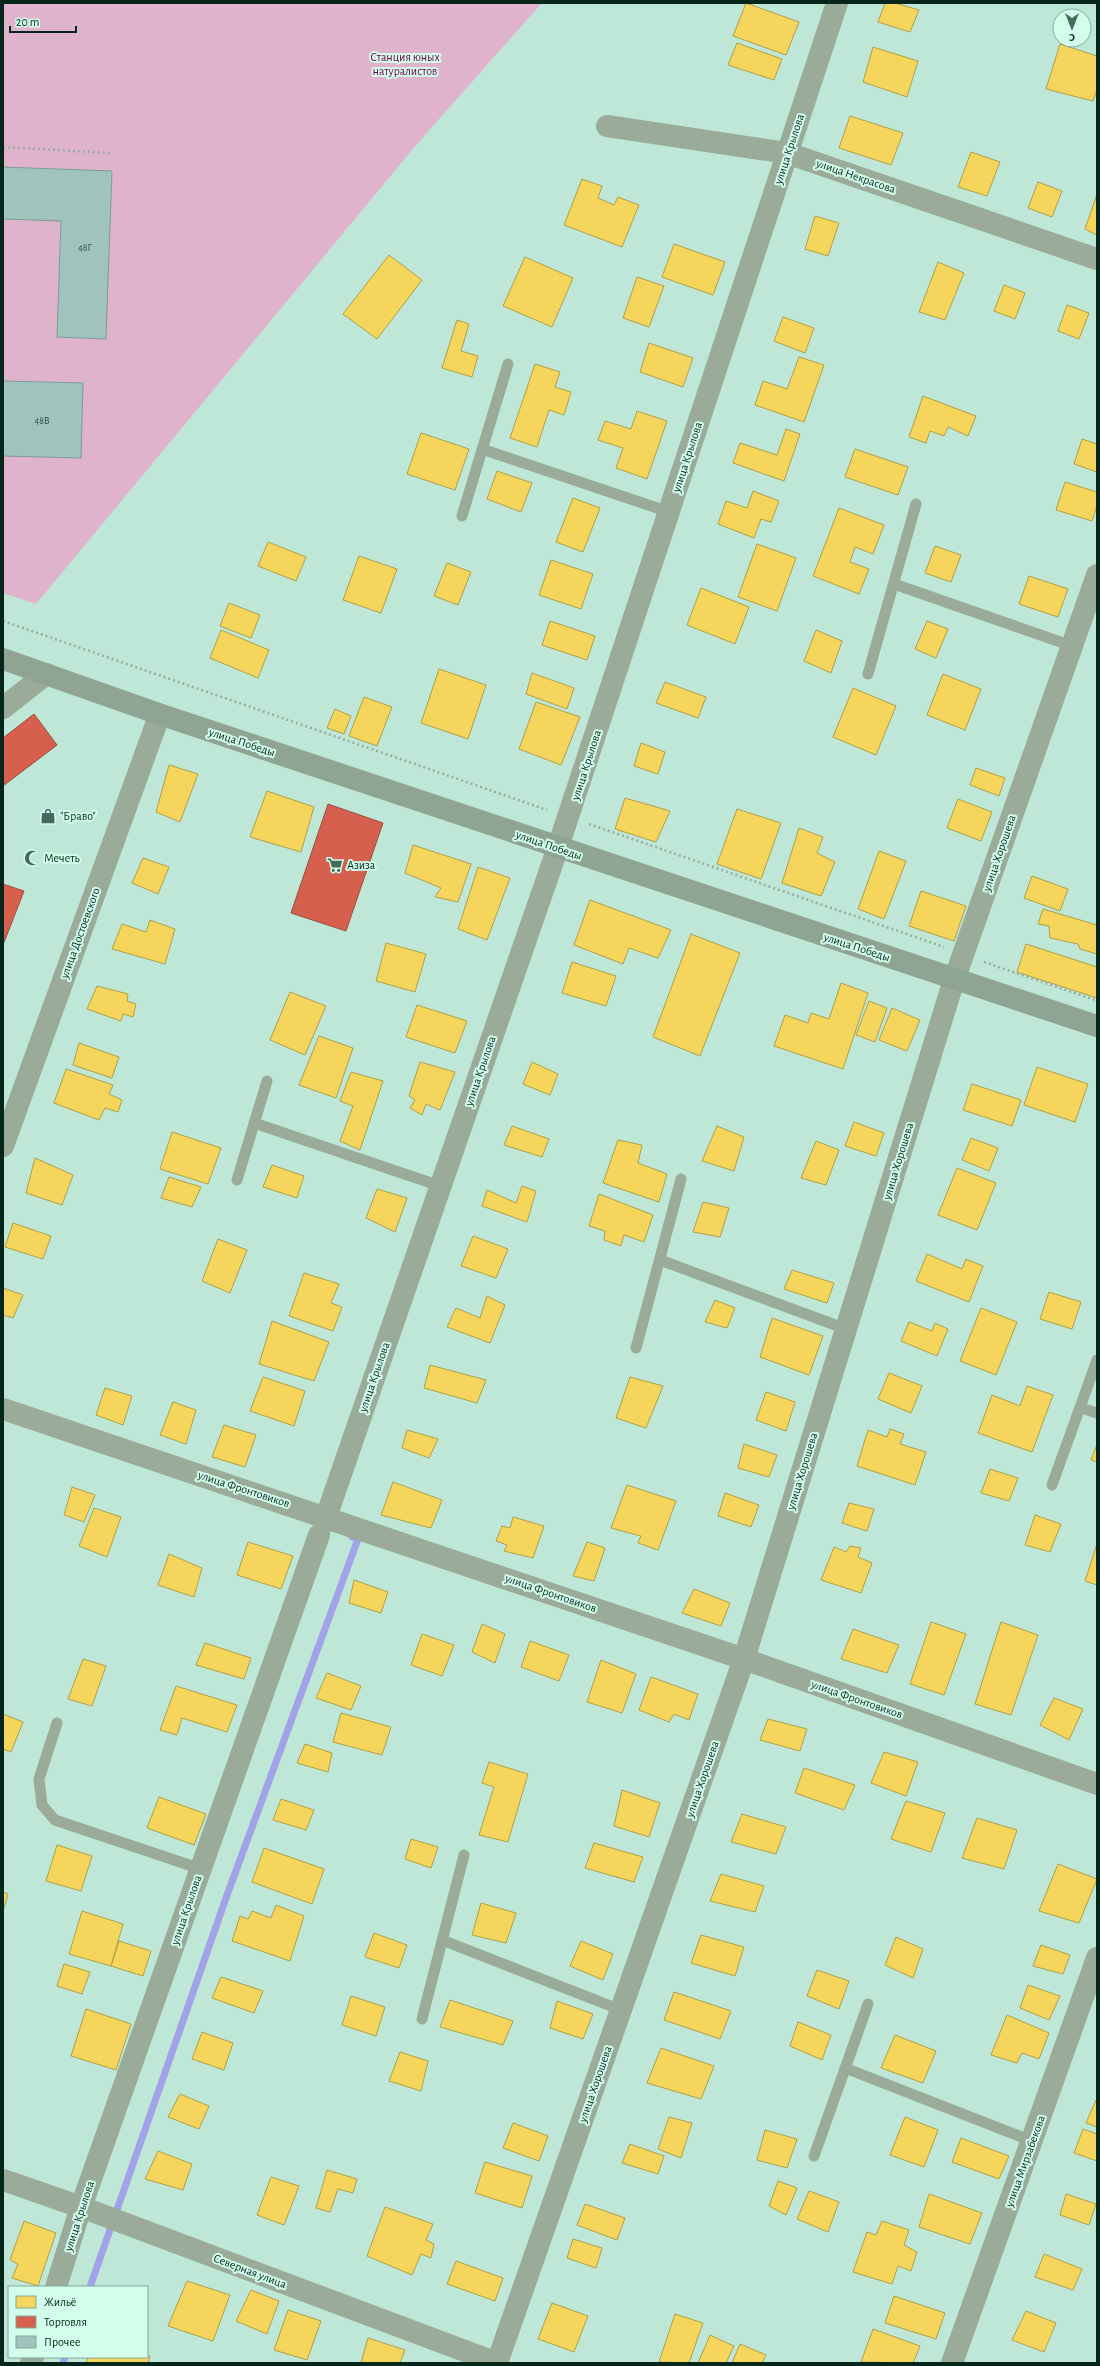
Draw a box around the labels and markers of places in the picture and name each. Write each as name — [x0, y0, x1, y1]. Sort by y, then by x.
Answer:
shop icon: "Браво" — [39, 807, 57, 825]
place label: "Браво" — [60, 810, 96, 822]
mosque icon: Мечеть — [23, 849, 41, 867]
place label: Мечеть — [44, 852, 80, 864]
supermarket icon: Азиза — [326, 856, 344, 874]
place label: Азиза — [347, 859, 376, 871]

